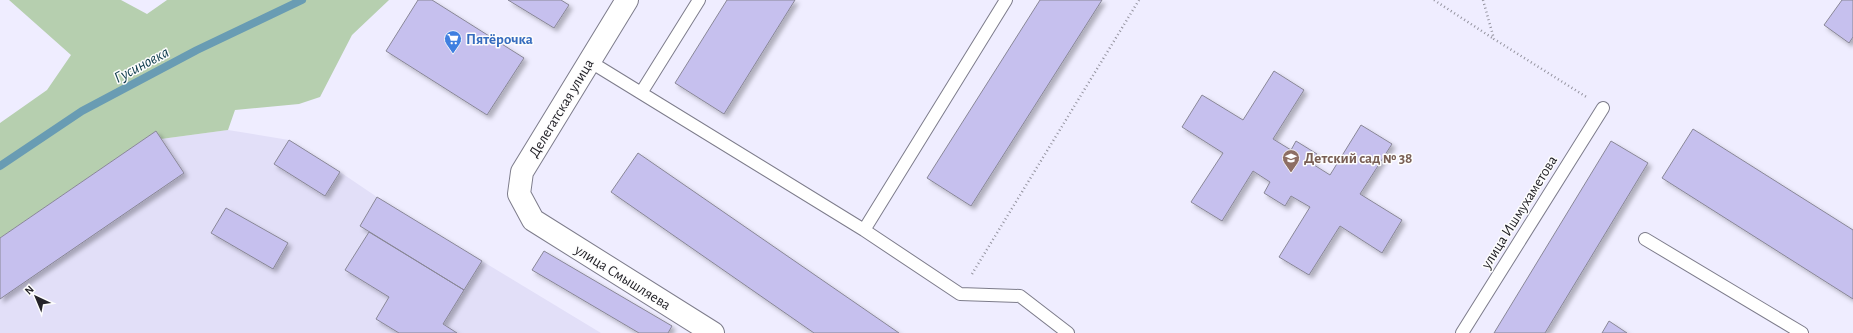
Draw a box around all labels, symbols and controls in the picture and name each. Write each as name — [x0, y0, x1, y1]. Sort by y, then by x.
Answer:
supermarket icon: Пятёрочка — [443, 29, 463, 54]
place label: Пятёрочка — [466, 32, 533, 47]
water label: Гусиновка — [111, 44, 172, 86]
street label: Делегатская улица — [526, 56, 597, 160]
school or university icon: Детский сад № 38 — [1281, 148, 1301, 173]
place label: Детский сад № 38 — [1304, 151, 1413, 166]
street label: улица Ишмухаметова — [1478, 153, 1560, 272]
street label: улица Смышляева — [571, 241, 673, 313]
north arrow — [16, 277, 56, 317]
text: N — [23, 284, 36, 297]

